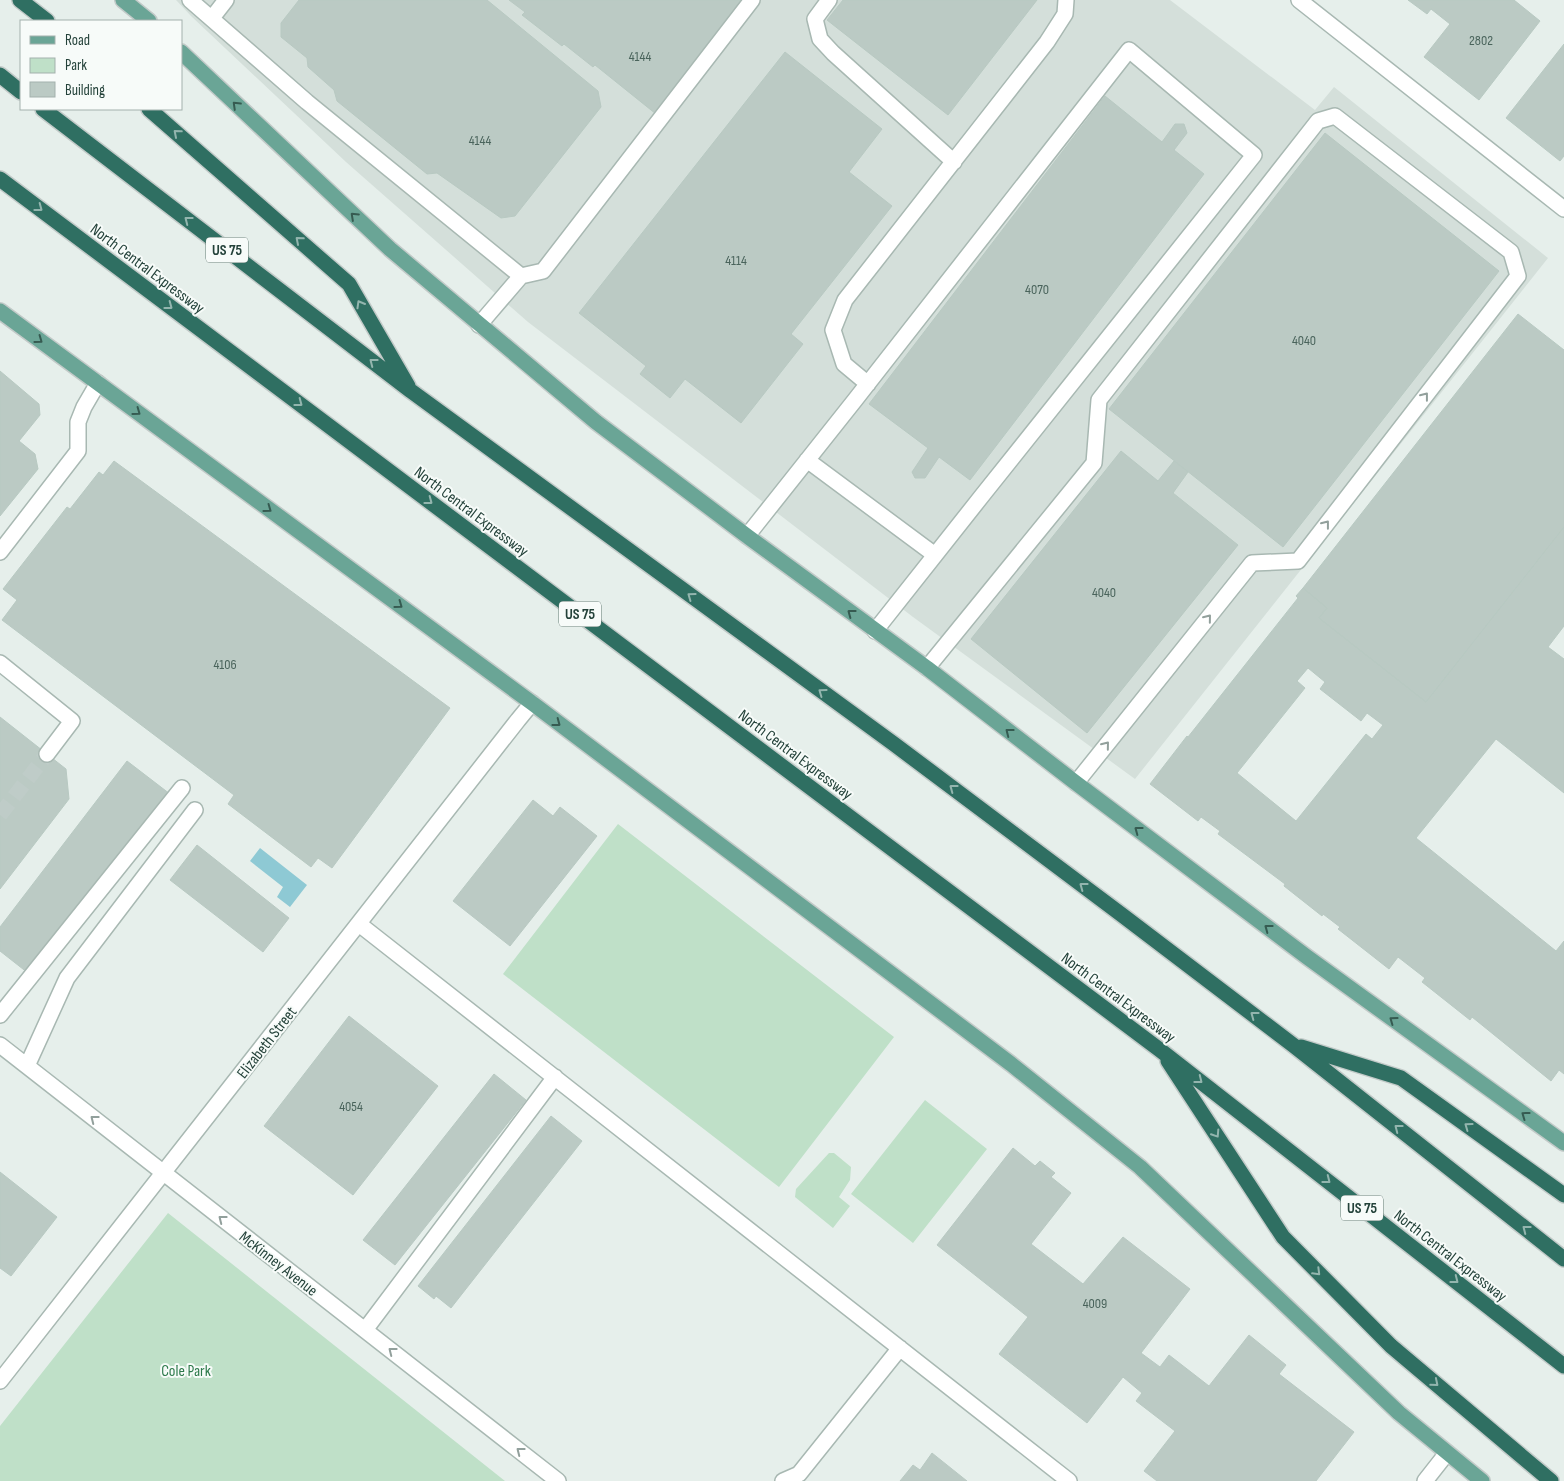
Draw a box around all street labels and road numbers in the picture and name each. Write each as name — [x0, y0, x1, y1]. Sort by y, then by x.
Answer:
street label: North Central Expressway — [86, 220, 208, 318]
road number: US 75 — [206, 238, 248, 262]
street label: North Central Expressway — [410, 463, 532, 561]
road number: US 75 — [559, 602, 601, 626]
street label: North Central Expressway — [734, 706, 856, 804]
street label: North Central Expressway — [1057, 949, 1179, 1047]
street label: Elizabeth Street — [233, 1003, 301, 1083]
road number: US 75 — [1341, 1196, 1383, 1220]
street label: North Central Expressway — [1390, 1206, 1510, 1306]
street label: McKinney Avenue — [235, 1228, 321, 1301]

